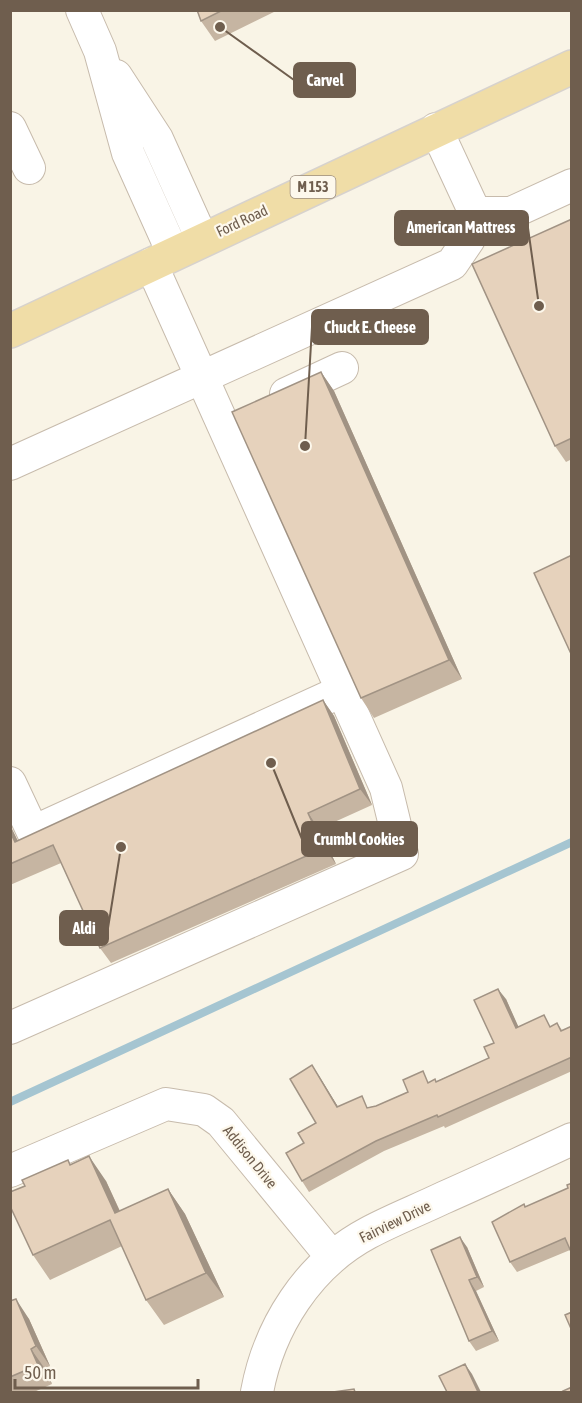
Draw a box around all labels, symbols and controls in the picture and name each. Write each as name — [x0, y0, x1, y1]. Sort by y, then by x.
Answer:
callout: Carvel — [294, 63, 355, 97]
text: Carvel — [306, 71, 344, 89]
road number: M 153 — [290, 176, 336, 198]
street label: Ford Road — [213, 201, 270, 240]
callout: American Mattress — [395, 211, 528, 245]
text: American Mattress — [406, 218, 516, 236]
callout: Chuck E. Cheese — [312, 310, 428, 344]
text: Chuck E. Cheese — [324, 318, 416, 336]
callout: Crumbl Cookies — [302, 822, 417, 856]
text: Crumbl Cookies — [314, 830, 405, 848]
callout: Aldi — [60, 911, 108, 945]
text: Aldi — [71, 919, 96, 937]
street label: Addison Drive — [220, 1122, 281, 1192]
street label: Fairview Drive — [356, 1197, 433, 1246]
scale bar — [15, 1352, 198, 1390]
text: 50 m — [24, 1362, 56, 1383]

